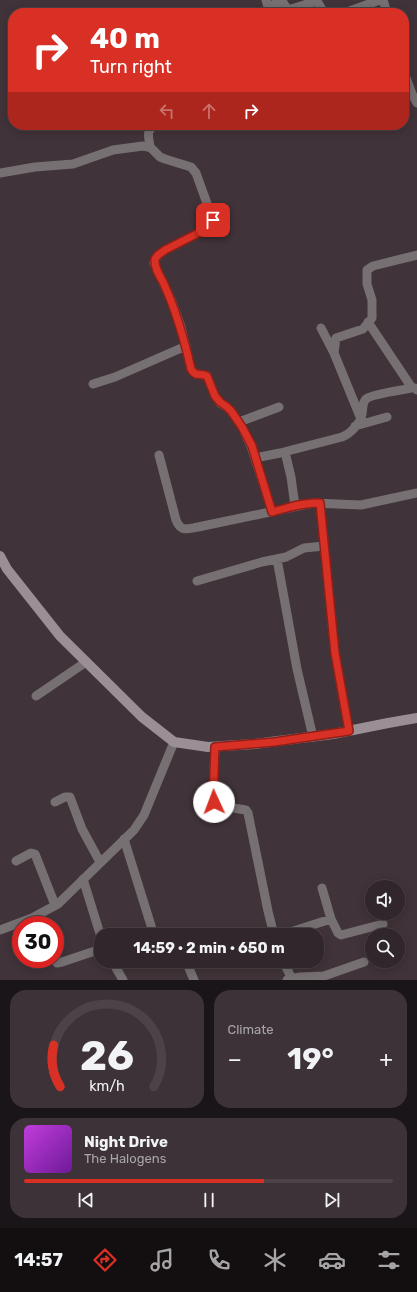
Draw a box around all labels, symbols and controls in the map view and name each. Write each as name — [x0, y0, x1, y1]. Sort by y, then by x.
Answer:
text: 40 m — [90, 22, 160, 55]
icon: right — [24, 24, 76, 76]
text: Turn right — [90, 56, 172, 78]
icon: left — [156, 100, 178, 122]
icon: ahead — [198, 100, 220, 122]
icon: right — [240, 100, 262, 122]
pin — [196, 203, 230, 237]
icon: arrive — [202, 209, 224, 231]
position arrow — [193, 781, 235, 823]
map controls — [365, 880, 405, 968]
button: sound — [365, 880, 405, 920]
speed limit sign: 30 — [12, 916, 64, 968]
button: search — [365, 928, 405, 968]
text: 14:59 · 2 min · 650 m — [133, 939, 285, 957]
text: Climate — [228, 1022, 274, 1037]
text: 26 — [80, 1031, 134, 1080]
text: 19° — [287, 1041, 334, 1077]
text: − — [228, 1046, 242, 1073]
text: + — [379, 1046, 393, 1073]
text: km/h — [89, 1078, 125, 1095]
text: Night Drive — [84, 1133, 168, 1151]
text: The Halogens — [84, 1151, 166, 1166]
icon: previous — [75, 1189, 97, 1211]
icon: pause — [198, 1189, 220, 1211]
icon: next — [321, 1189, 343, 1211]
icon: directions — [91, 1246, 119, 1274]
icon: music — [148, 1246, 176, 1274]
icon: phone — [205, 1246, 233, 1274]
icon: climate — [261, 1246, 289, 1274]
icon: car — [318, 1246, 346, 1274]
icon: filters — [375, 1246, 403, 1274]
text: 14:57 — [14, 1249, 63, 1271]

